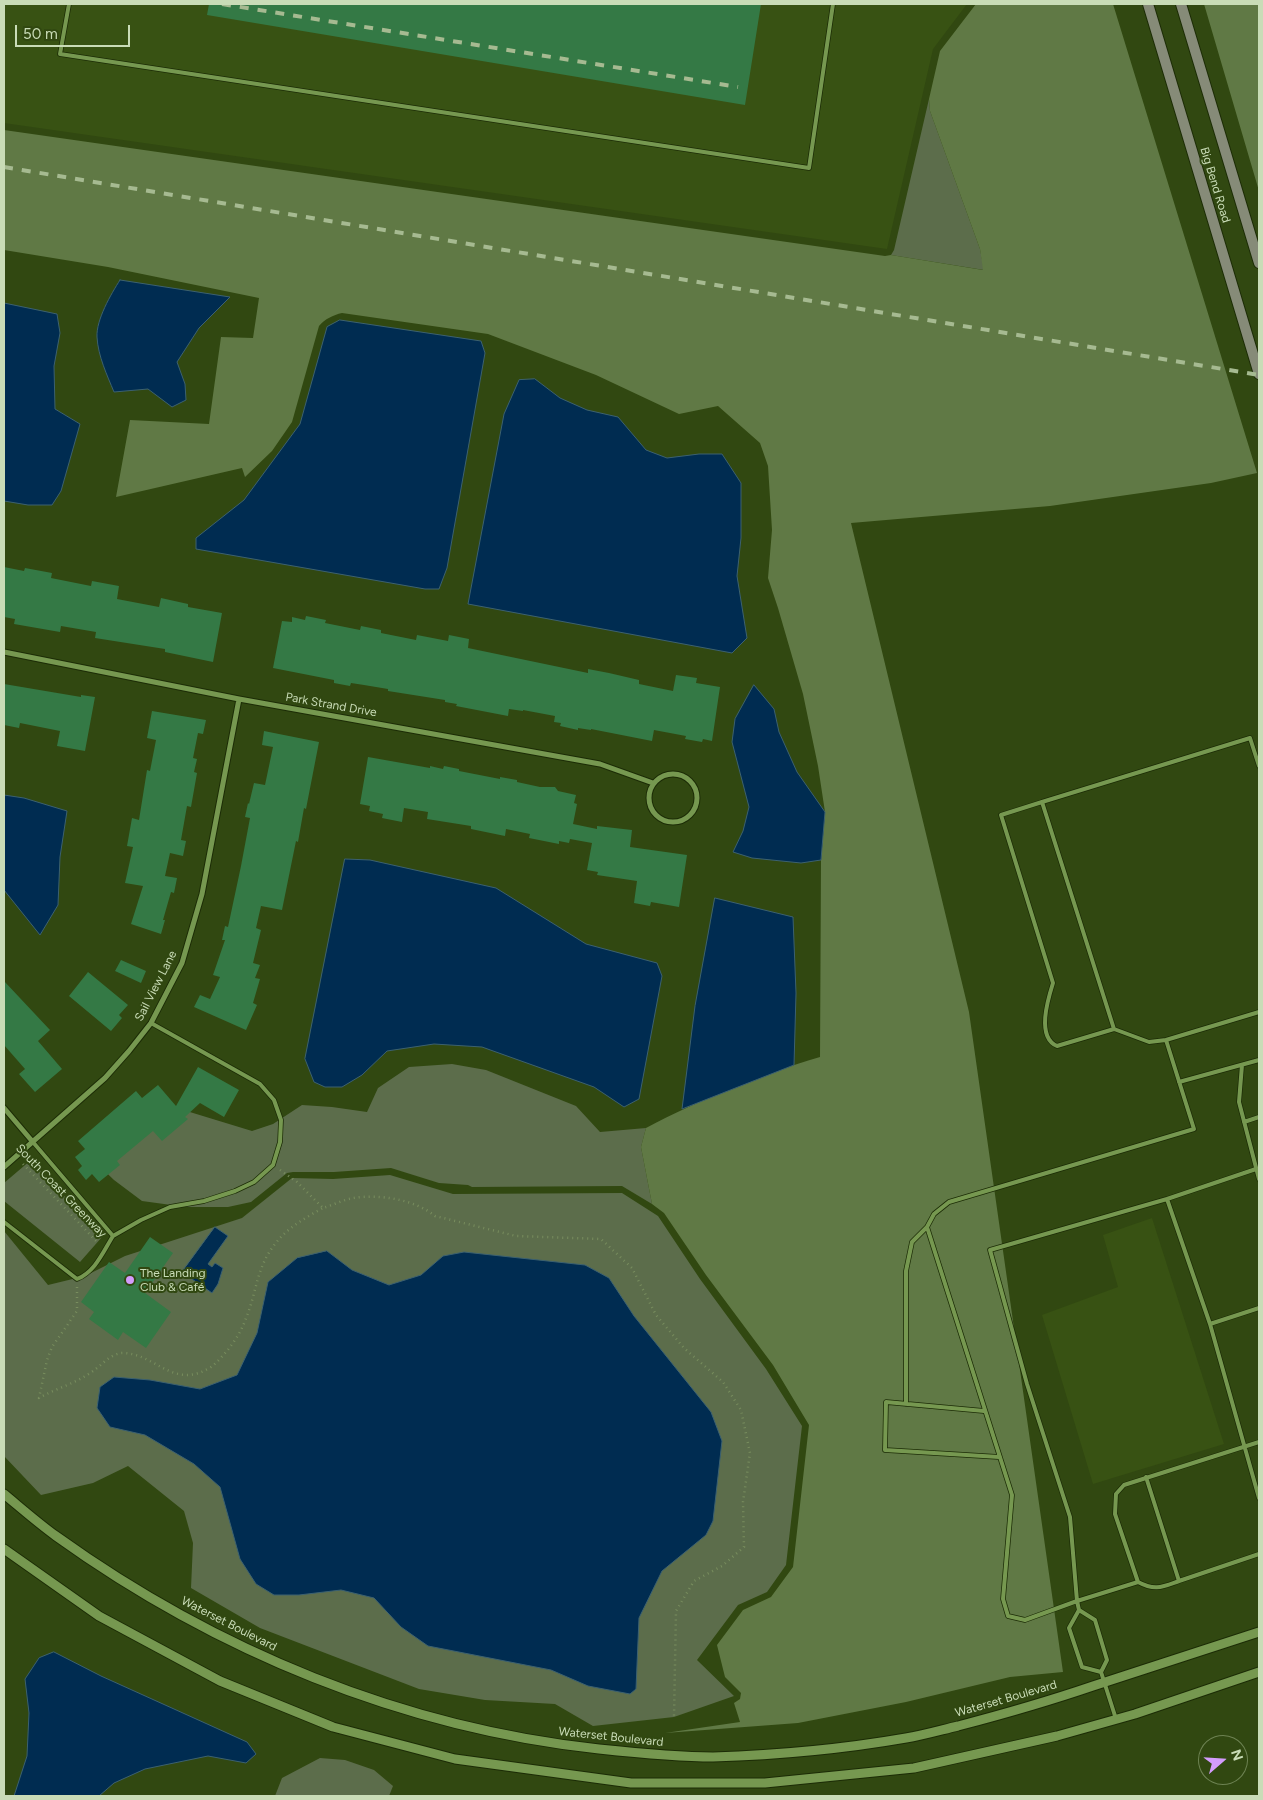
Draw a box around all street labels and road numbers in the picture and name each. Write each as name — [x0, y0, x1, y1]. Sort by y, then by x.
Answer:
street label: Big Bend Road — [1197, 145, 1233, 225]
street label: Park Strand Drive — [284, 690, 378, 720]
street label: Sail View Lane — [132, 948, 180, 1024]
street label: South Coast Greenway — [13, 1141, 109, 1241]
street label: Waterset Boulevard — [179, 1594, 279, 1654]
street label: Waterset Boulevard — [953, 1678, 1059, 1720]
street label: Waterset Boulevard — [558, 1724, 664, 1750]

